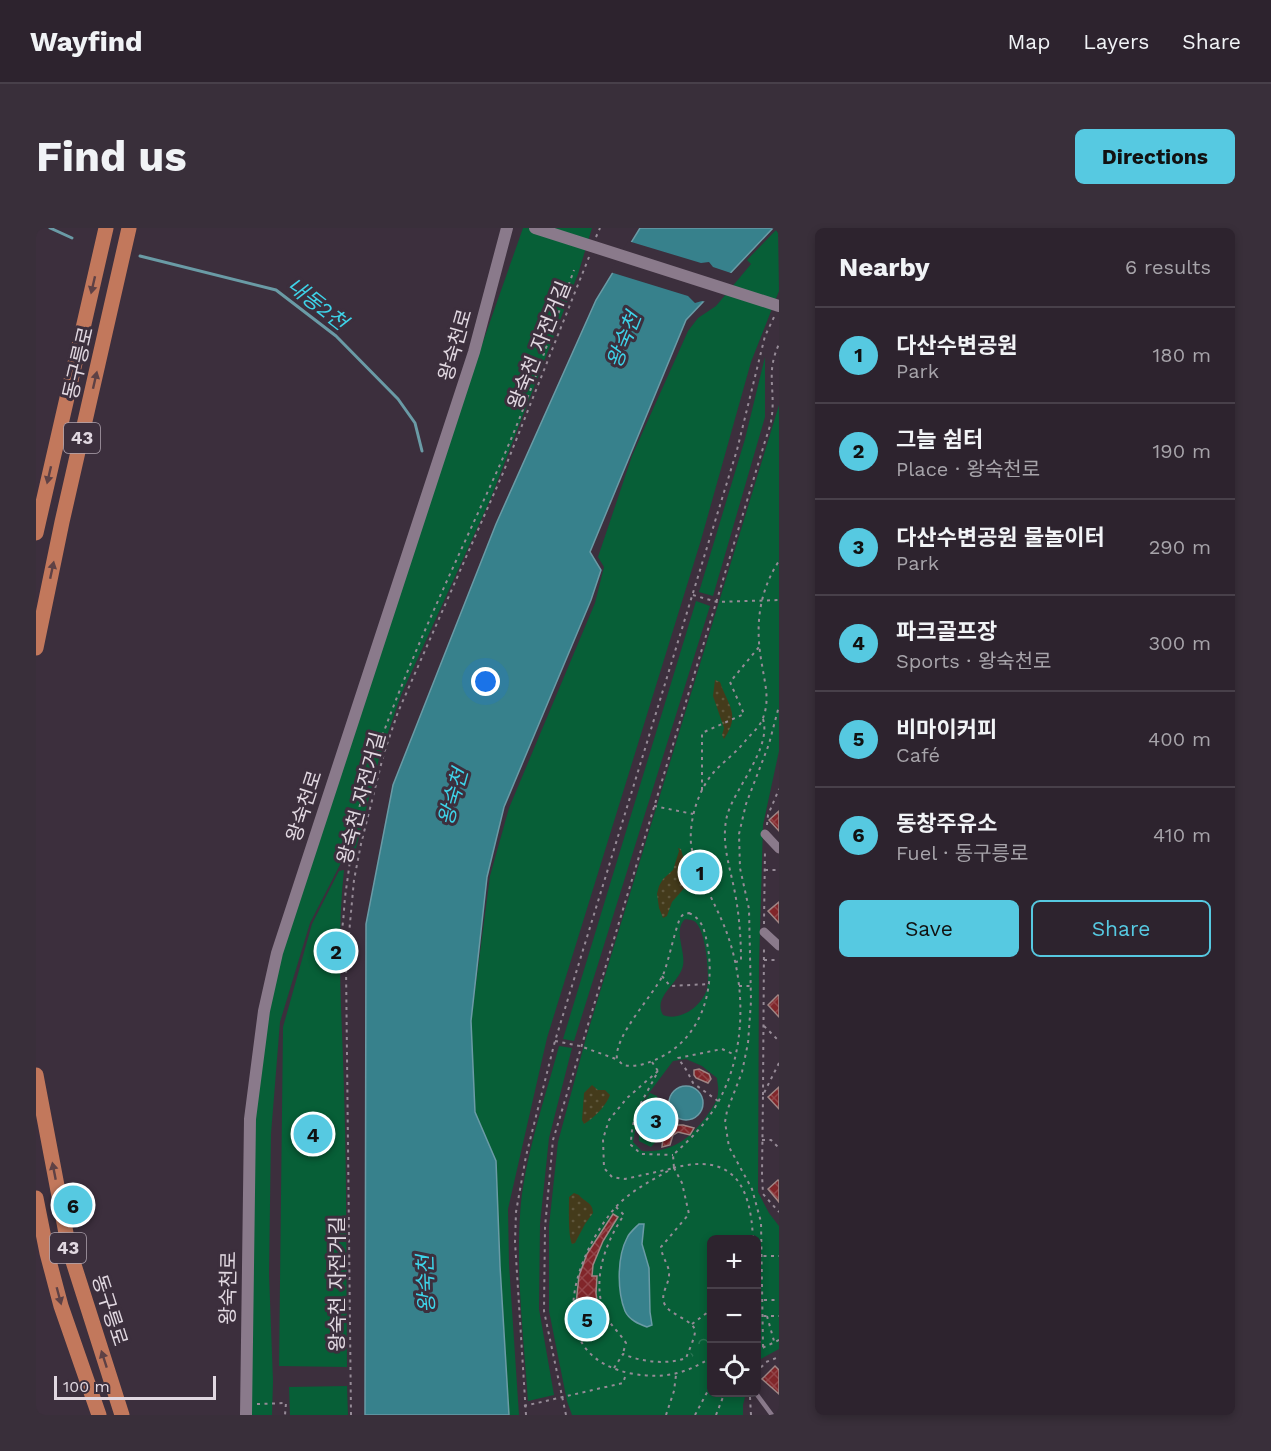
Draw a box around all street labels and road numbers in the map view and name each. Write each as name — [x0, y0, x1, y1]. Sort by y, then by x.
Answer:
street label: 왕숙천 자전거길 — [502, 278, 576, 412]
street label: 왕숙천로 — [433, 306, 477, 384]
street label: 동구릉로 — [58, 324, 98, 402]
road number: 43 — [64, 423, 100, 453]
street label: 왕숙천 자전거길 — [332, 729, 390, 867]
street label: 왕숙천로 — [281, 767, 327, 845]
street label: 왕숙천 자전거길 — [325, 1216, 349, 1352]
road number: 43 — [50, 1233, 86, 1263]
street label: 왕숙천로 — [215, 1251, 241, 1325]
street label: 동구릉로 — [87, 1271, 133, 1349]

